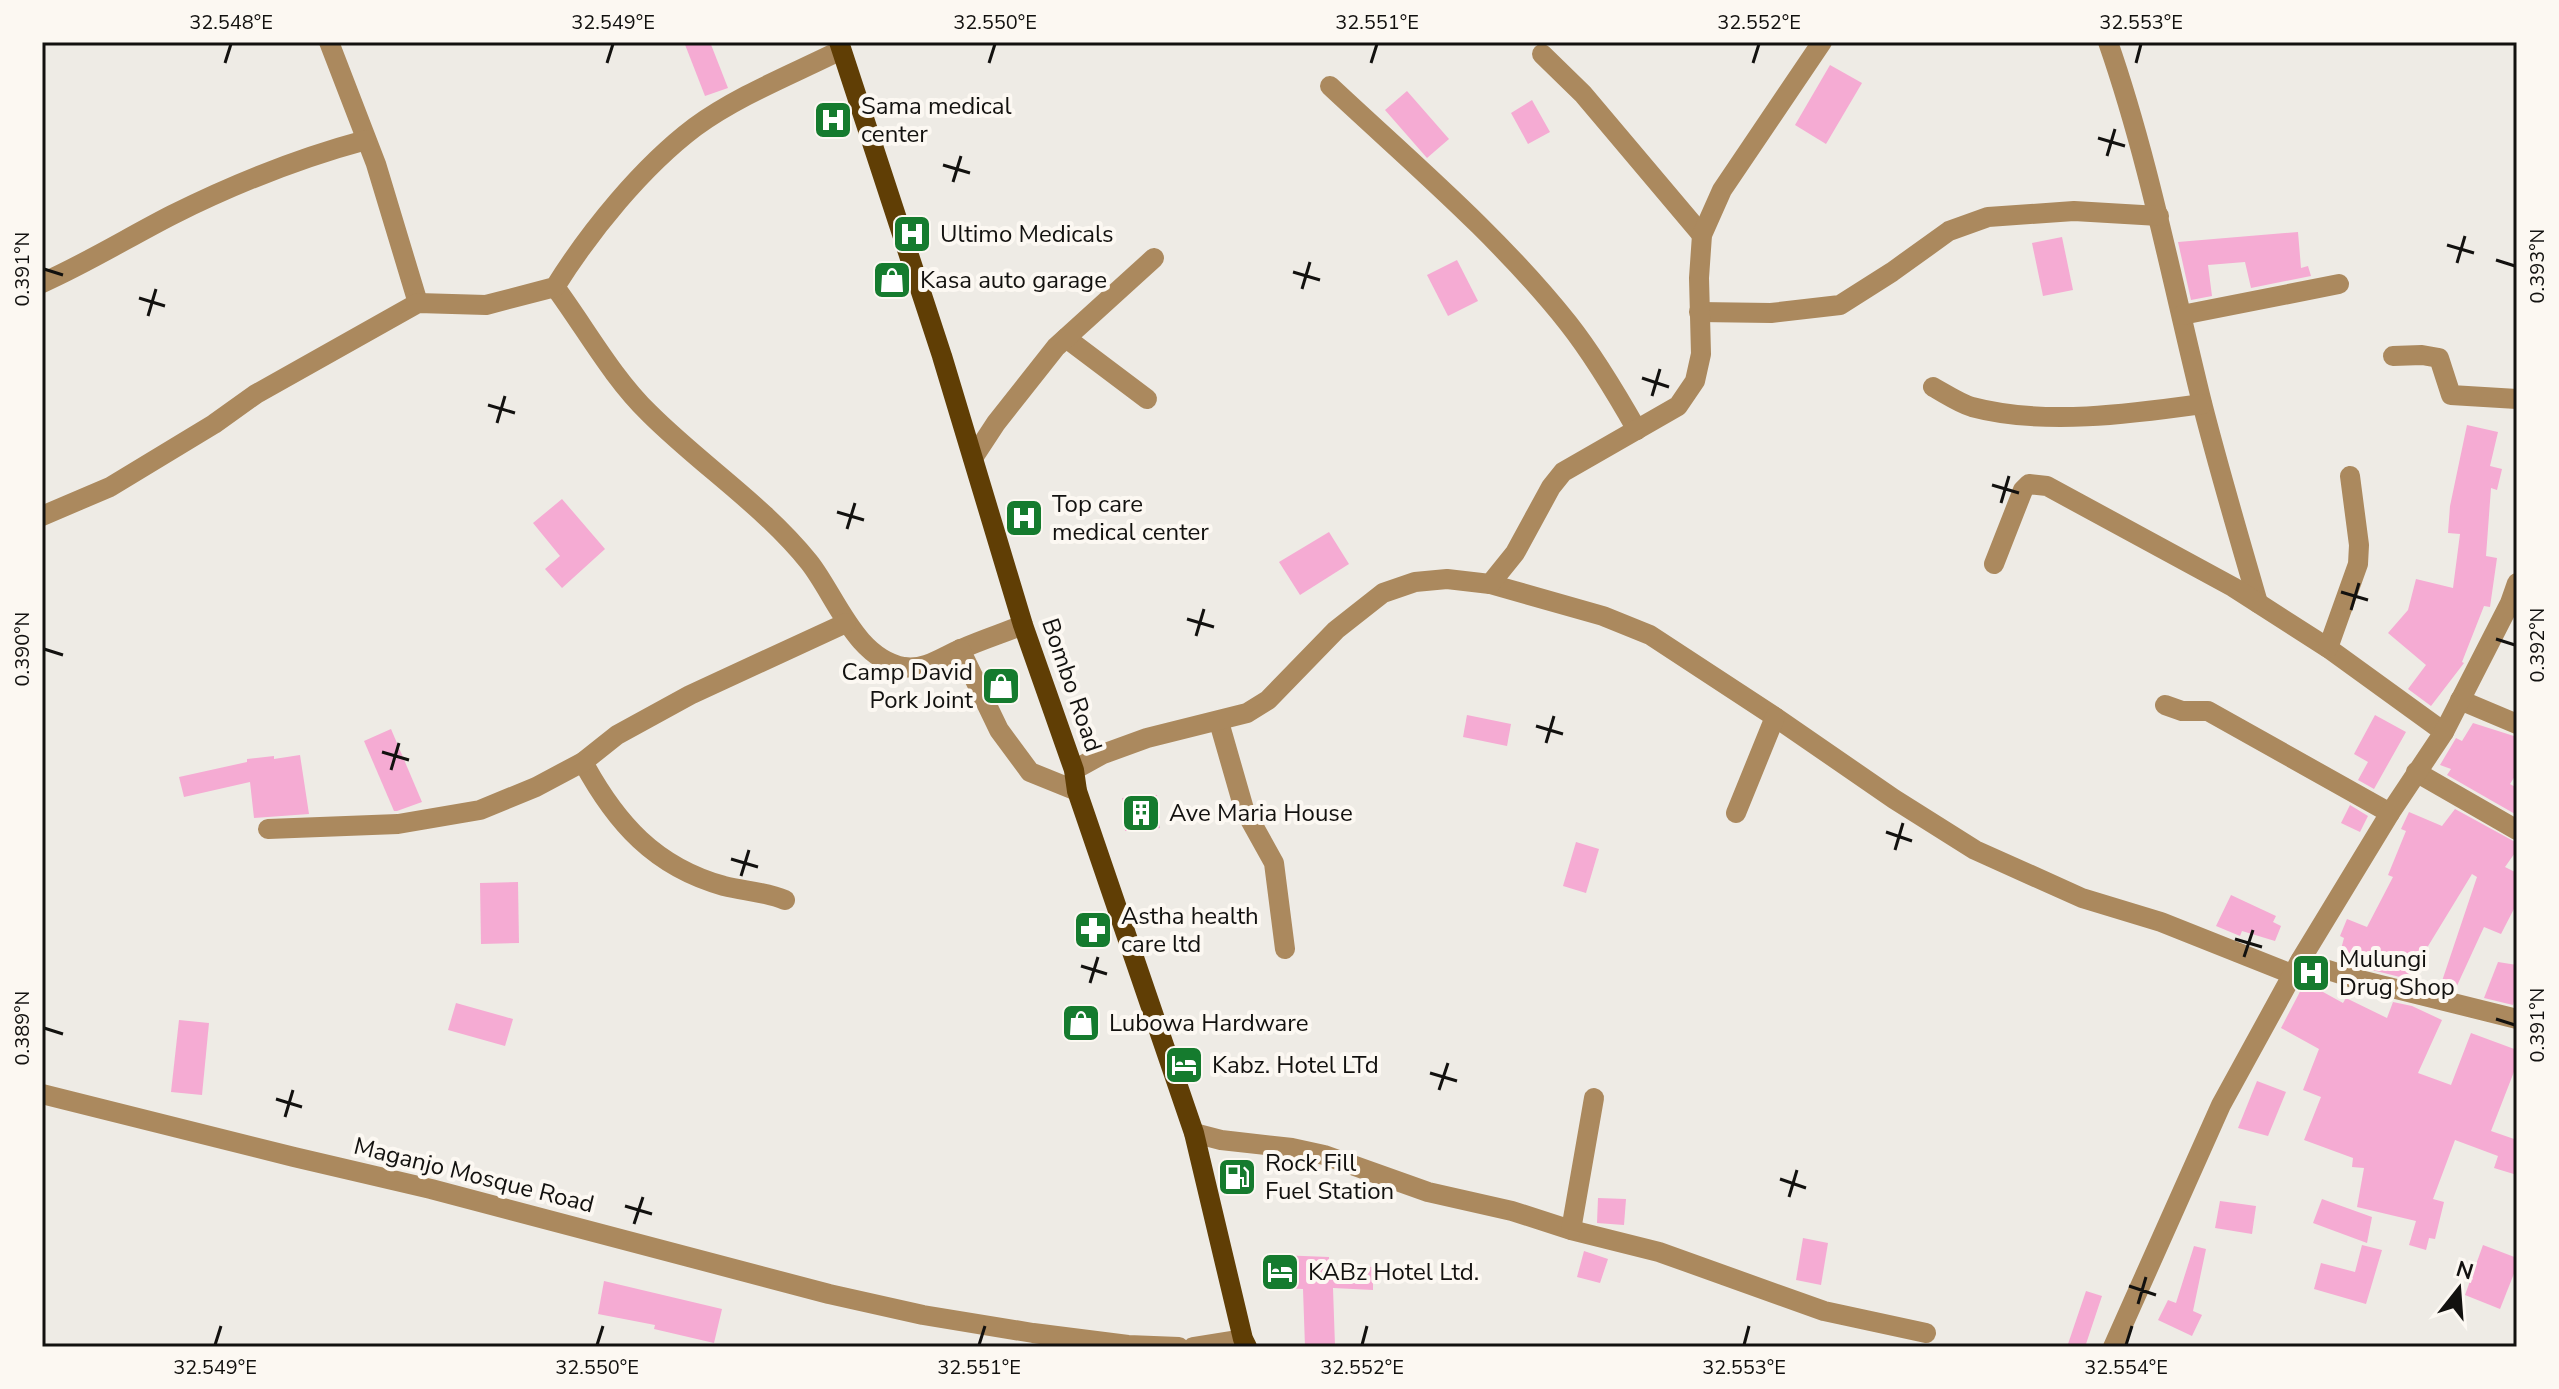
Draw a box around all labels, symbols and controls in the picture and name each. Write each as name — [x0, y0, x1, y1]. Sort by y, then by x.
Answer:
text: 32.548°E — [189, 9, 273, 36]
text: 32.549°E — [571, 9, 655, 36]
text: 32.550°E — [953, 9, 1037, 36]
text: 32.551°E — [1335, 9, 1419, 36]
text: 32.552°E — [1717, 9, 1801, 36]
text: 32.553°E — [2099, 9, 2183, 36]
place label: Sama medical center — [861, 90, 1012, 150]
hospital icon: Sama medical center — [812, 99, 854, 141]
hospital icon: Ultimo Medicals — [891, 213, 933, 255]
place label: Ultimo Medicals — [940, 218, 1114, 250]
text: 0.393°N — [2524, 229, 2551, 303]
text: 0.391°N — [9, 232, 36, 306]
shop icon: Kasa auto garage — [871, 259, 913, 301]
place label: Kasa auto garage — [920, 264, 1107, 296]
place label: Top care medical center — [1052, 488, 1209, 548]
hospital icon: Top care medical center — [1003, 497, 1045, 539]
text: 0.392°N — [2524, 608, 2551, 682]
text: 0.390°N — [9, 612, 36, 686]
street label: Bombo Road — [1034, 614, 1110, 756]
place label: Camp David Pork Joint — [841, 656, 974, 716]
shop icon: Camp David Pork Joint — [980, 665, 1022, 707]
building icon: Ave Maria House — [1120, 792, 1162, 834]
place label: Ave Maria House — [1169, 797, 1353, 829]
place label: Astha health care ltd — [1121, 900, 1259, 960]
pharmacy icon: Astha health care ltd — [1072, 909, 1114, 951]
place label: Mulungi Drug Shop — [2339, 943, 2455, 1003]
hospital icon: Mulungi Drug Shop — [2290, 952, 2332, 994]
text: 0.391°N — [2524, 988, 2551, 1062]
text: 0.389°N — [9, 991, 36, 1065]
shop icon: Lubowa Hardware — [1060, 1002, 1102, 1044]
place label: Lubowa Hardware — [1109, 1007, 1309, 1039]
hotel icon: Kabz. Hotel LTd — [1163, 1044, 1205, 1086]
place label: Kabz. Hotel LTd — [1212, 1049, 1379, 1081]
street label: Maganjo Mosque Road — [351, 1130, 597, 1220]
place label: Rock Fill Fuel Station — [1265, 1147, 1394, 1207]
fuel station icon: Rock Fill Fuel Station — [1216, 1156, 1258, 1198]
north arrow — [2419, 1249, 2499, 1329]
hotel icon: KABz Hotel Ltd. — [1259, 1251, 1301, 1293]
text: N — [2452, 1254, 2477, 1288]
place label: KABz Hotel Ltd. — [1308, 1256, 1479, 1288]
text: 32.549°E — [173, 1354, 257, 1381]
text: 32.550°E — [555, 1354, 639, 1381]
text: 32.551°E — [937, 1354, 1021, 1381]
text: 32.552°E — [1320, 1354, 1404, 1381]
text: 32.553°E — [1702, 1354, 1786, 1381]
text: 32.554°E — [2084, 1354, 2168, 1381]

